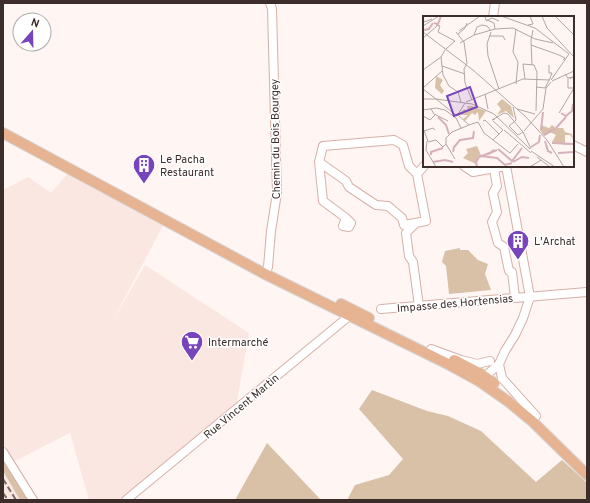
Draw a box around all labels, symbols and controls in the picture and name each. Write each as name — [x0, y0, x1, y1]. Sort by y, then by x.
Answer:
north arrow — [12, 12, 52, 52]
text: N — [29, 16, 41, 31]
inset map — [423, 16, 574, 167]
street label: Chemin du Bois Bourgey — [268, 78, 284, 199]
building icon: Le Pacha Restaurant — [131, 152, 157, 185]
place label: Le Pacha Restaurant — [160, 153, 214, 180]
building icon: L'Archat — [505, 228, 531, 261]
place label: L'Archat — [534, 235, 576, 249]
street label: Impasse des Hortensias — [396, 292, 514, 316]
supermarket icon: Intermarché — [179, 329, 205, 362]
place label: Intermarché — [208, 336, 269, 350]
street label: Rue Vincent Martin — [201, 371, 282, 442]

